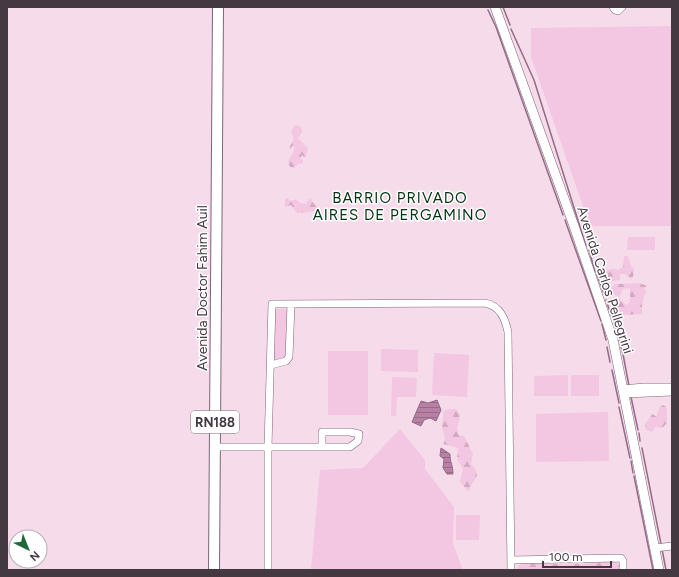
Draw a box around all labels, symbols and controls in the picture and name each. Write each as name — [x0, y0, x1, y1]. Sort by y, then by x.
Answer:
district label: BARRIO PRIVADO AIRES DE PERGAMINO — [313, 189, 487, 224]
street label: Avenida Carlos Pellegrini — [573, 204, 637, 356]
street label: Avenida Doctor Fahim Auil — [194, 205, 211, 371]
road number: RN188 — [191, 411, 239, 433]
north arrow — [8, 529, 48, 569]
scale bar — [543, 543, 611, 569]
text: N — [27, 548, 42, 564]
text: 100 m — [549, 550, 583, 564]

